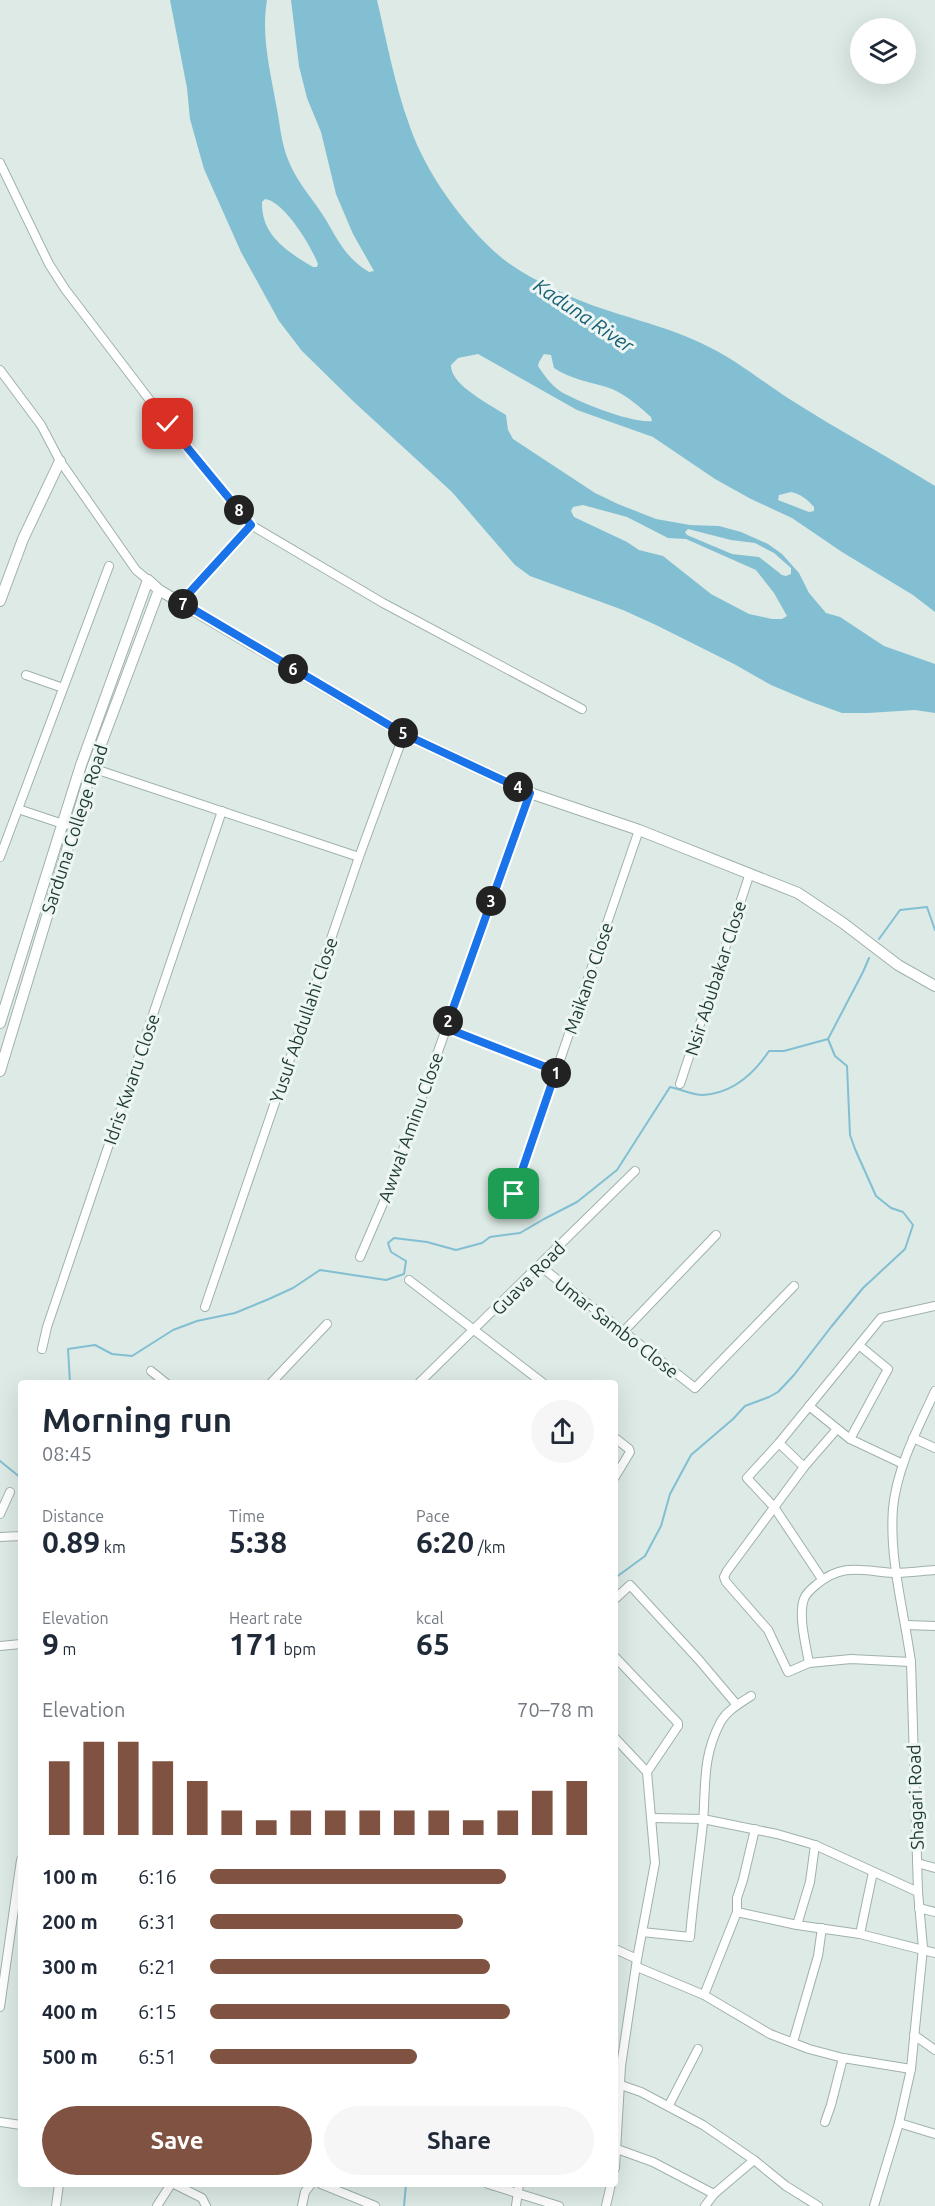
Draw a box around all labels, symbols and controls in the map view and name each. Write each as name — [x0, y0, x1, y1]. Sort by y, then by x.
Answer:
map controls — [850, 18, 916, 84]
button: layers — [850, 18, 916, 84]
water label: Kaduna River — [530, 273, 639, 358]
pin — [142, 398, 193, 449]
icon: check — [151, 407, 184, 440]
pin: 8 — [224, 495, 254, 525]
text: 8 — [234, 501, 244, 519]
pin: 7 — [168, 589, 198, 619]
text: 7 — [178, 595, 188, 613]
pin: 6 — [278, 654, 308, 684]
text: 6 — [288, 660, 298, 678]
pin: 5 — [388, 718, 418, 748]
text: 5 — [398, 724, 408, 742]
street label: Sarduna College Road — [37, 742, 111, 916]
pin: 4 — [503, 772, 533, 802]
text: 4 — [513, 778, 523, 796]
pin: 3 — [476, 886, 506, 916]
text: 3 — [486, 892, 496, 910]
street label: Nsir Abubakar Close — [681, 898, 749, 1058]
street label: Maikano Close — [560, 920, 616, 1036]
street label: Yusuf Abdullahi Close — [265, 935, 341, 1105]
pin: 2 — [433, 1006, 463, 1036]
street label: Idris Kwaru Close — [99, 1011, 163, 1147]
text: 2 — [443, 1012, 453, 1030]
street label: Awwal Aminu Close — [374, 1049, 446, 1205]
pin: 1 — [541, 1058, 571, 1088]
text: 1 — [551, 1064, 561, 1082]
pin — [488, 1168, 539, 1219]
icon: arrive — [497, 1177, 530, 1210]
street label: Guava Road — [487, 1237, 569, 1319]
street label: Umar Sambo Close — [551, 1272, 683, 1382]
button: share — [531, 1400, 594, 1463]
text: Morning run — [42, 1401, 232, 1438]
text: 08:45 — [42, 1442, 92, 1465]
text: Distance — [42, 1507, 104, 1525]
text: Time — [229, 1507, 265, 1525]
text: Pace — [416, 1507, 450, 1525]
text: 0.89 — [42, 1525, 100, 1559]
text: 5:38 — [229, 1525, 287, 1559]
text: 6:20 — [416, 1525, 474, 1559]
text: km — [100, 1538, 126, 1556]
text: /km — [474, 1538, 506, 1556]
text: Elevation — [42, 1609, 109, 1627]
text: Heart rate — [229, 1609, 303, 1627]
text: kcal — [416, 1609, 444, 1627]
text: 9 — [42, 1627, 59, 1661]
text: 171 — [229, 1627, 280, 1661]
text: 65 — [416, 1627, 450, 1661]
text: m — [59, 1640, 76, 1658]
text: bpm — [280, 1640, 316, 1658]
text: Elevation — [42, 1698, 125, 1721]
text: 70–78 m — [517, 1698, 594, 1721]
street label: Shagari Road — [903, 1744, 927, 1850]
text: 100 m — [42, 1865, 98, 1888]
text: 6:16 — [138, 1865, 177, 1888]
text: 200 m — [42, 1910, 98, 1933]
text: 6:31 — [138, 1910, 177, 1933]
text: 300 m — [42, 1955, 98, 1978]
text: 6:21 — [138, 1955, 177, 1978]
text: 400 m — [42, 2000, 98, 2023]
text: 6:15 — [138, 2000, 177, 2023]
text: 500 m — [42, 2045, 98, 2068]
text: 6:51 — [138, 2045, 177, 2068]
button: Save — [42, 2106, 312, 2175]
button: Share — [324, 2106, 594, 2175]

